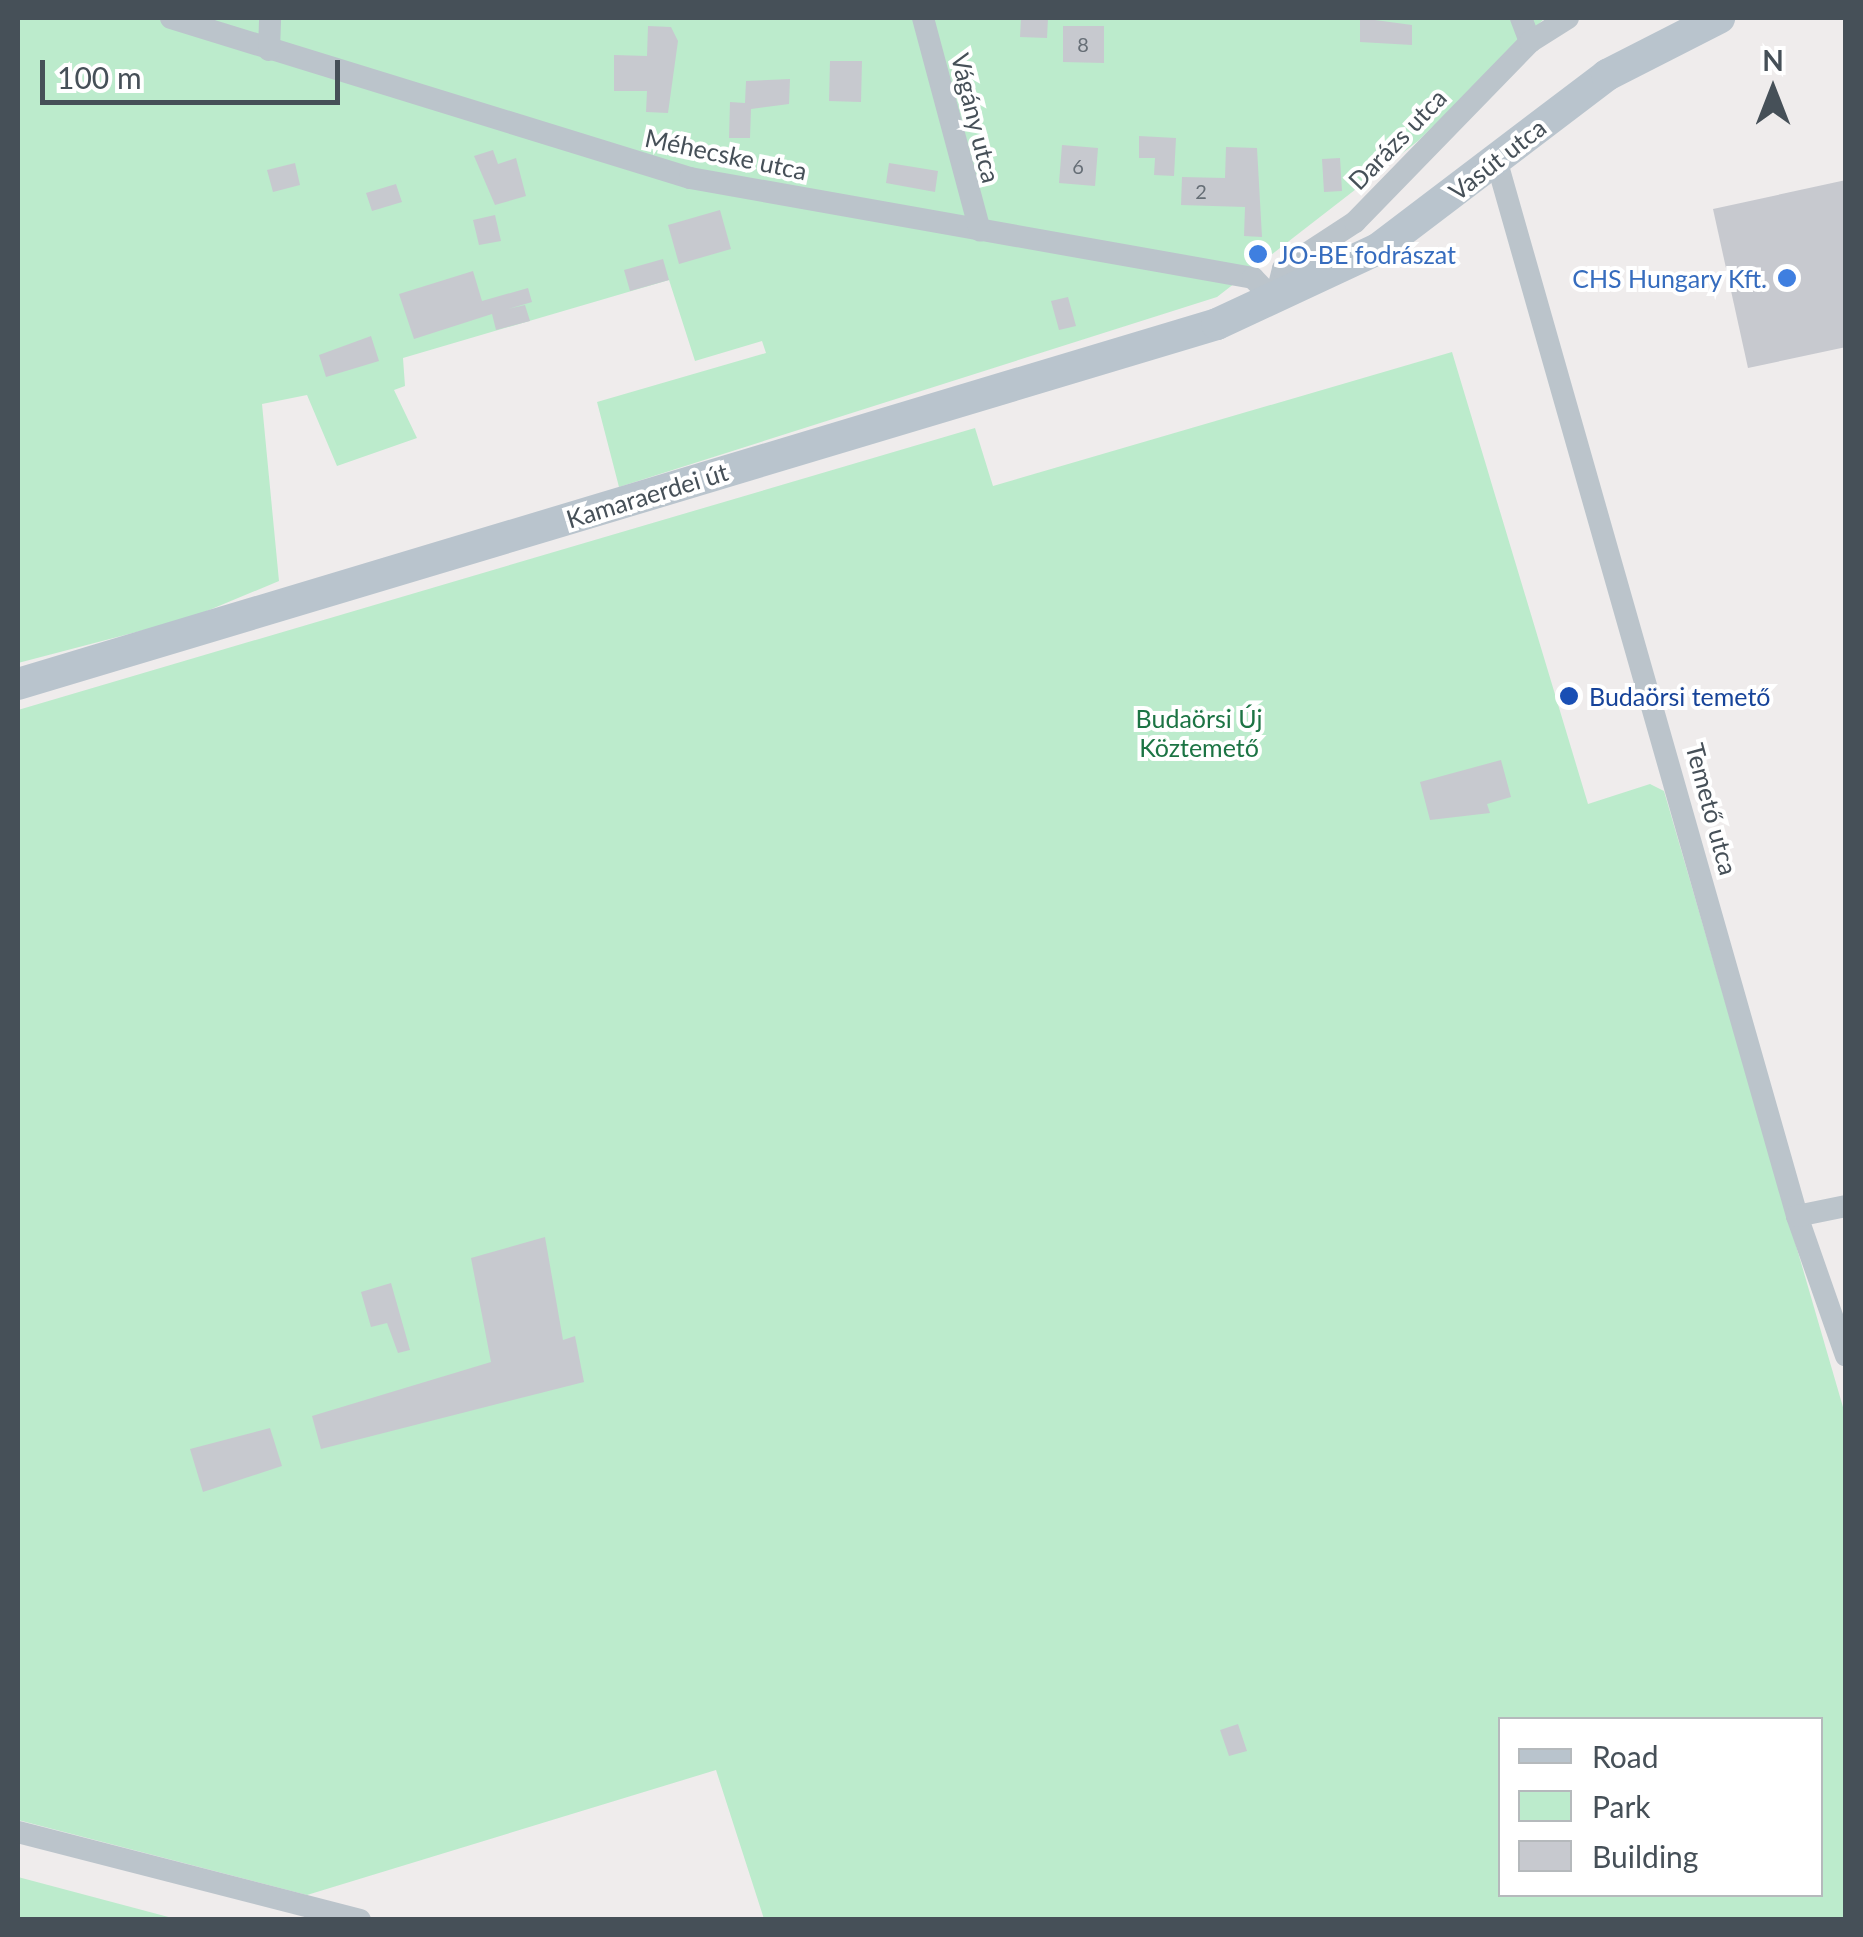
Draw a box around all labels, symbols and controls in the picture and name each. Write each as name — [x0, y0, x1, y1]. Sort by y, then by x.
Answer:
house number: 8 — [1077, 32, 1089, 56]
scale bar — [45, 40, 345, 102]
north arrow — [1723, 40, 1823, 140]
text: N — [1762, 43, 1784, 77]
street label: Vágány utca — [945, 50, 1007, 186]
text: 100 m — [57, 59, 142, 95]
street label: Darázs utca — [1342, 82, 1452, 196]
street label: Vasút utca — [1443, 112, 1551, 206]
street label: Méhecske utca — [642, 122, 810, 186]
house number: 6 — [1072, 154, 1084, 178]
house number: 2 — [1195, 179, 1207, 203]
place label: JO-BE fodrászat — [1278, 239, 1456, 269]
marker: JO-BE fodrászat — [1247, 243, 1269, 265]
place label: CHS Hungary Kft. — [1572, 263, 1767, 293]
marker: CHS Hungary Kft. — [1776, 267, 1798, 289]
street label: Kamaraerdei út — [563, 456, 731, 534]
place label: Budaörsi temető — [1589, 681, 1771, 711]
marker: Budaörsi temető — [1558, 685, 1580, 707]
park label: Budaörsi Új Köztemető — [1136, 704, 1262, 763]
street label: Temető utca — [1680, 740, 1744, 878]
legend — [1498, 1717, 1823, 1897]
text: Road — [1592, 1738, 1659, 1774]
text: Park — [1592, 1788, 1651, 1824]
text: Building — [1592, 1838, 1698, 1874]

